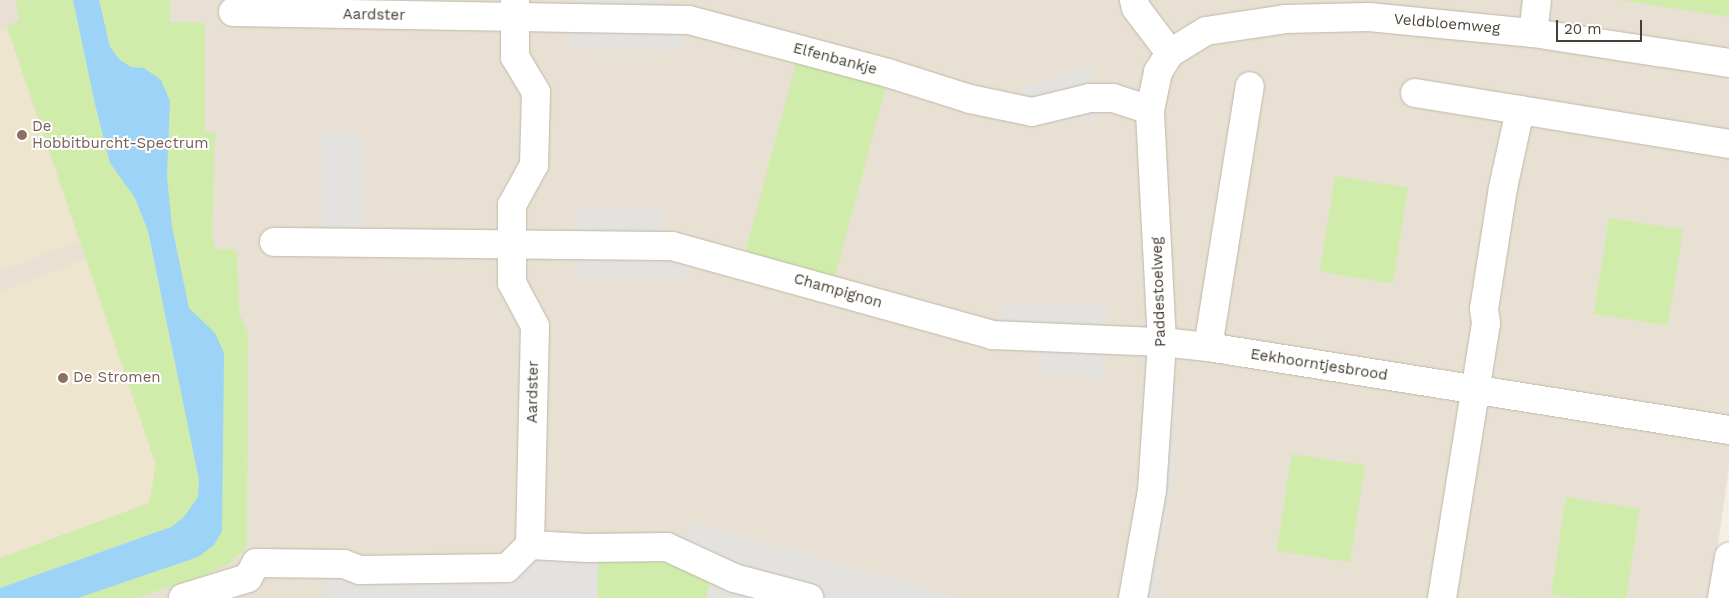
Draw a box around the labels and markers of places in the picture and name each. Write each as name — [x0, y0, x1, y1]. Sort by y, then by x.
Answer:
place label: De Hobbitburcht-Spectrum — [32, 117, 208, 152]
marker: De Hobbitburcht-Spectrum — [16, 129, 28, 141]
place label: De Stromen — [73, 369, 161, 387]
marker: De Stromen — [57, 372, 69, 384]

